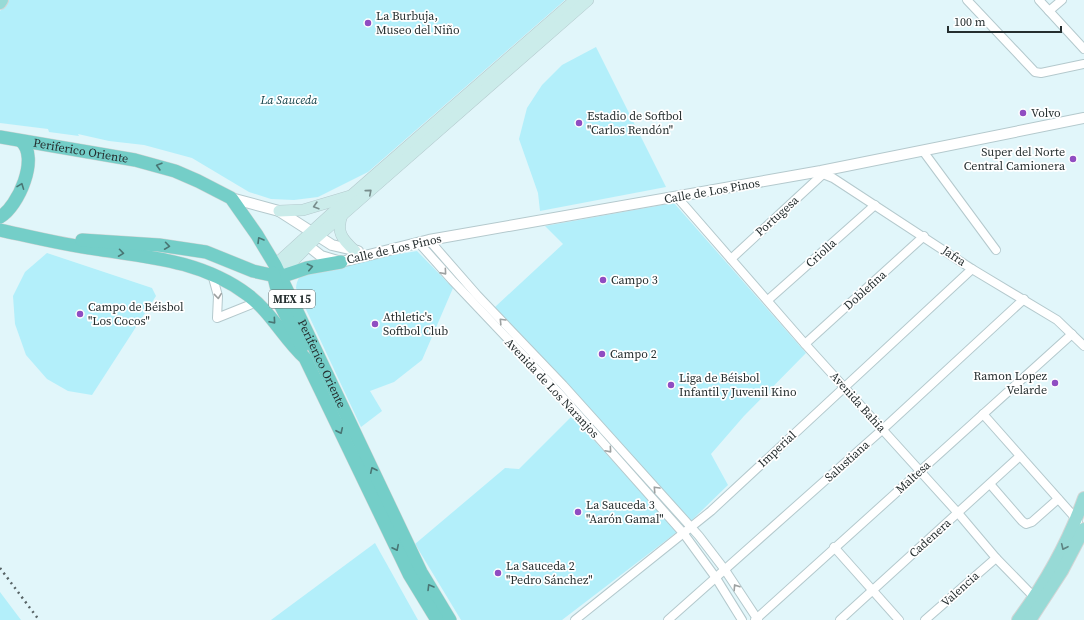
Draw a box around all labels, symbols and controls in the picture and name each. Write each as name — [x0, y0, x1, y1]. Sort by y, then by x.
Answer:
place label: La Burbuja, Museo del Niño — [376, 8, 460, 38]
scale bar — [948, 8, 1061, 34]
text: 100 m — [954, 14, 986, 30]
marker: La Burbuja, Museo del Niño — [363, 18, 373, 28]
park label: La Sauceda — [259, 92, 318, 108]
place label: Volvo — [1031, 105, 1061, 121]
place label: Estadio de Softbol "Carlos Rendón" — [587, 108, 683, 138]
marker: Volvo — [1018, 108, 1028, 118]
marker: Estadio de Softbol "Carlos Rendón" — [574, 118, 584, 128]
street label: Periferico Oriente — [32, 135, 130, 167]
place label: Super del Norte Central Camionera — [964, 144, 1066, 174]
marker: Super del Norte Central Camionera — [1068, 154, 1078, 164]
one-way arrow — [156, 162, 163, 171]
street label: Calle de Los Pinos — [663, 175, 761, 207]
one-way arrow — [17, 182, 25, 189]
one-way arrow — [364, 190, 371, 197]
street label: Portugesa — [752, 192, 803, 240]
one-way arrow — [313, 201, 320, 210]
street label: Calle de Los Pinos — [345, 230, 443, 268]
street label: Criolla — [802, 234, 840, 271]
one-way arrow — [258, 237, 265, 244]
one-way arrow — [164, 241, 170, 250]
street label: Jafra — [938, 242, 970, 270]
one-way arrow — [118, 248, 124, 257]
one-way arrow — [306, 264, 313, 272]
street label: Doblefina — [840, 266, 890, 313]
one-way arrow — [440, 267, 447, 275]
place label: Campo 3 — [611, 272, 658, 288]
marker: Campo 3 — [598, 275, 608, 285]
road number: MEX 15 — [269, 290, 315, 308]
one-way arrow — [213, 293, 222, 299]
place label: Campo de Béisbol "Los Cocos" — [88, 299, 184, 329]
marker: Campo de Béisbol "Los Cocos" — [75, 309, 85, 319]
place label: Athletic's Softbol Club — [383, 309, 448, 339]
one-way arrow — [269, 316, 276, 323]
street label: Periferico Oriente — [294, 317, 350, 410]
one-way arrow — [499, 318, 506, 326]
marker: Athletic's Softbol Club — [370, 319, 380, 329]
street label: Avenida de Los Naranjos — [501, 335, 603, 441]
place label: Campo 2 — [610, 346, 657, 362]
marker: Campo 2 — [597, 349, 607, 359]
street label: Avenida Bahia — [827, 368, 890, 436]
place label: Ramon Lopez Velarde — [973, 368, 1048, 398]
place label: Liga de Béisbol Infantil y Juvenil Kino — [679, 370, 797, 400]
marker: Ramon Lopez Velarde — [1050, 378, 1060, 388]
marker: Liga de Béisbol Infantil y Juvenil Kino — [666, 380, 676, 390]
one-way arrow — [335, 427, 343, 434]
street label: Imperial — [755, 427, 800, 471]
street label: Salustiana — [821, 436, 873, 485]
one-way arrow — [604, 445, 611, 452]
street label: Maltesa — [892, 457, 934, 497]
one-way arrow — [369, 467, 377, 474]
one-way arrow — [653, 486, 660, 493]
place label: La Sauceda 3 "Aarón Gamal" — [586, 497, 664, 527]
marker: La Sauceda 3 "Aarón Gamal" — [573, 507, 583, 517]
street label: Cadenera — [906, 514, 955, 561]
one-way arrow — [1061, 543, 1069, 550]
one-way arrow — [391, 544, 399, 552]
place label: La Sauceda 2 "Pedro Sánchez" — [506, 558, 593, 588]
street label: Valencia — [938, 567, 983, 610]
marker: La Sauceda 2 "Pedro Sánchez" — [493, 568, 503, 578]
one-way arrow — [427, 584, 435, 591]
one-way arrow — [734, 585, 741, 592]

